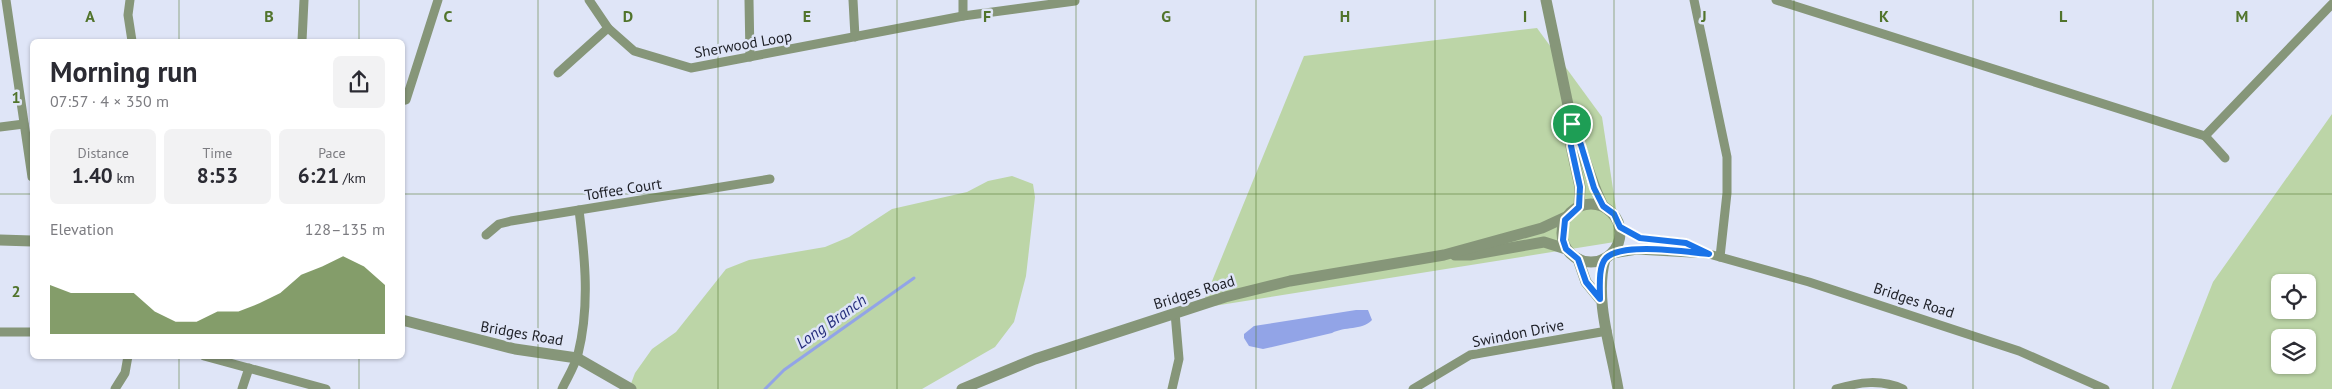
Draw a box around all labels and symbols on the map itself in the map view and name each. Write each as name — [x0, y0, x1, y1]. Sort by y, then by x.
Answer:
text: A — [85, 6, 95, 26]
text: B — [264, 6, 274, 26]
text: C — [444, 6, 453, 26]
text: D — [623, 6, 633, 26]
text: E — [803, 6, 811, 26]
text: F — [983, 6, 991, 26]
text: G — [1161, 6, 1171, 26]
text: H — [1340, 6, 1350, 26]
text: I — [1523, 6, 1527, 26]
text: J — [1700, 6, 1707, 26]
text: K — [1879, 6, 1889, 26]
text: L — [2059, 6, 2068, 26]
text: M — [2236, 6, 2248, 26]
street label: Sherwood Loop — [693, 26, 793, 62]
text: 1 — [11, 87, 21, 107]
pin — [1551, 103, 1593, 145]
street label: Toffee Court — [583, 174, 663, 204]
street label: Bridges Road — [1151, 271, 1237, 313]
street label: Bridges Road — [1871, 278, 1957, 322]
text: 2 — [11, 281, 21, 301]
water label: Long Branch — [792, 289, 870, 353]
street label: Swindon Drive — [1470, 315, 1566, 351]
street label: Bridges Road — [479, 316, 565, 350]

